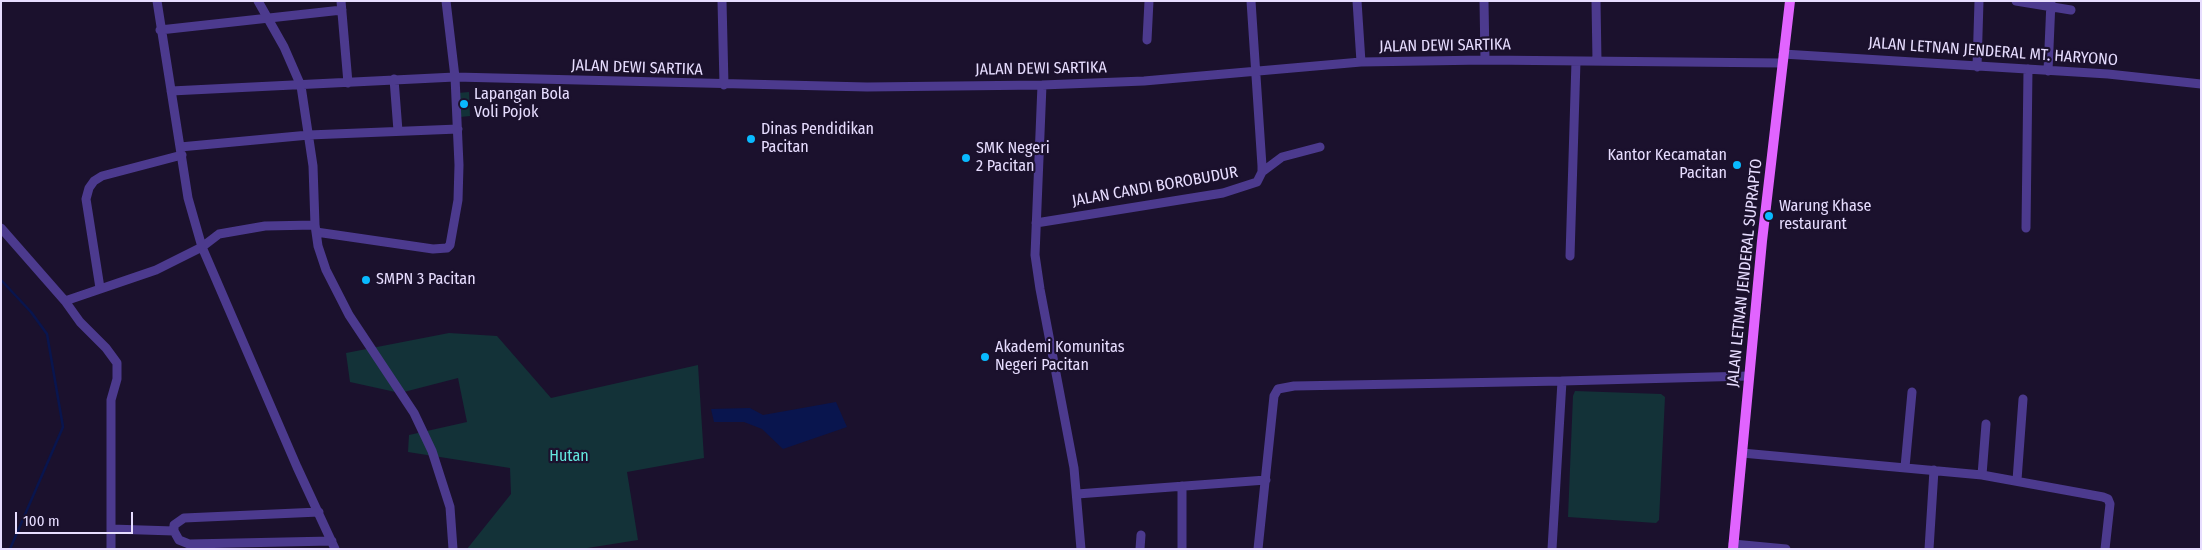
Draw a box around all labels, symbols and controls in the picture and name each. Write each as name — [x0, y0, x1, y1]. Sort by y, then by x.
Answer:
street label: JALAN LETNAN JENDERAL MT. HARYONO — [1868, 34, 2118, 70]
street label: JALAN DEWI SARTIKA — [1379, 35, 1511, 57]
street label: JALAN DEWI SARTIKA — [571, 56, 703, 80]
street label: JALAN DEWI SARTIKA — [975, 58, 1107, 80]
place label: Lapangan Bola Voli Pojok — [474, 85, 570, 123]
marker: Lapangan Bola Voli Pojok — [458, 98, 470, 110]
place label: Dinas Pendidikan Pacitan — [761, 120, 874, 158]
marker: Dinas Pendidikan Pacitan — [745, 133, 757, 145]
place label: SMK Negeri 2 Pacitan — [976, 139, 1050, 177]
place label: Kantor Kecamatan Pacitan — [1607, 146, 1727, 184]
marker: SMK Negeri 2 Pacitan — [960, 152, 972, 164]
street label: JALAN LETNAN JENDERAL SUPRAPTO — [1723, 158, 1767, 388]
marker: Kantor Kecamatan Pacitan — [1731, 159, 1743, 171]
street label: JALAN CANDI BOROBUDUR — [1070, 163, 1240, 211]
place label: Warung Khase restaurant — [1779, 197, 1871, 235]
marker: Warung Khase restaurant — [1763, 210, 1775, 222]
place label: SMPN 3 Pacitan — [376, 270, 476, 290]
marker: SMPN 3 Pacitan — [360, 274, 372, 286]
place label: Akademi Komunitas Negeri Pacitan — [995, 338, 1125, 376]
marker: Akademi Komunitas Negeri Pacitan — [979, 351, 991, 363]
park label: Hutan — [549, 447, 589, 467]
scale bar — [18, 502, 135, 534]
text: 100 m — [23, 512, 60, 530]

